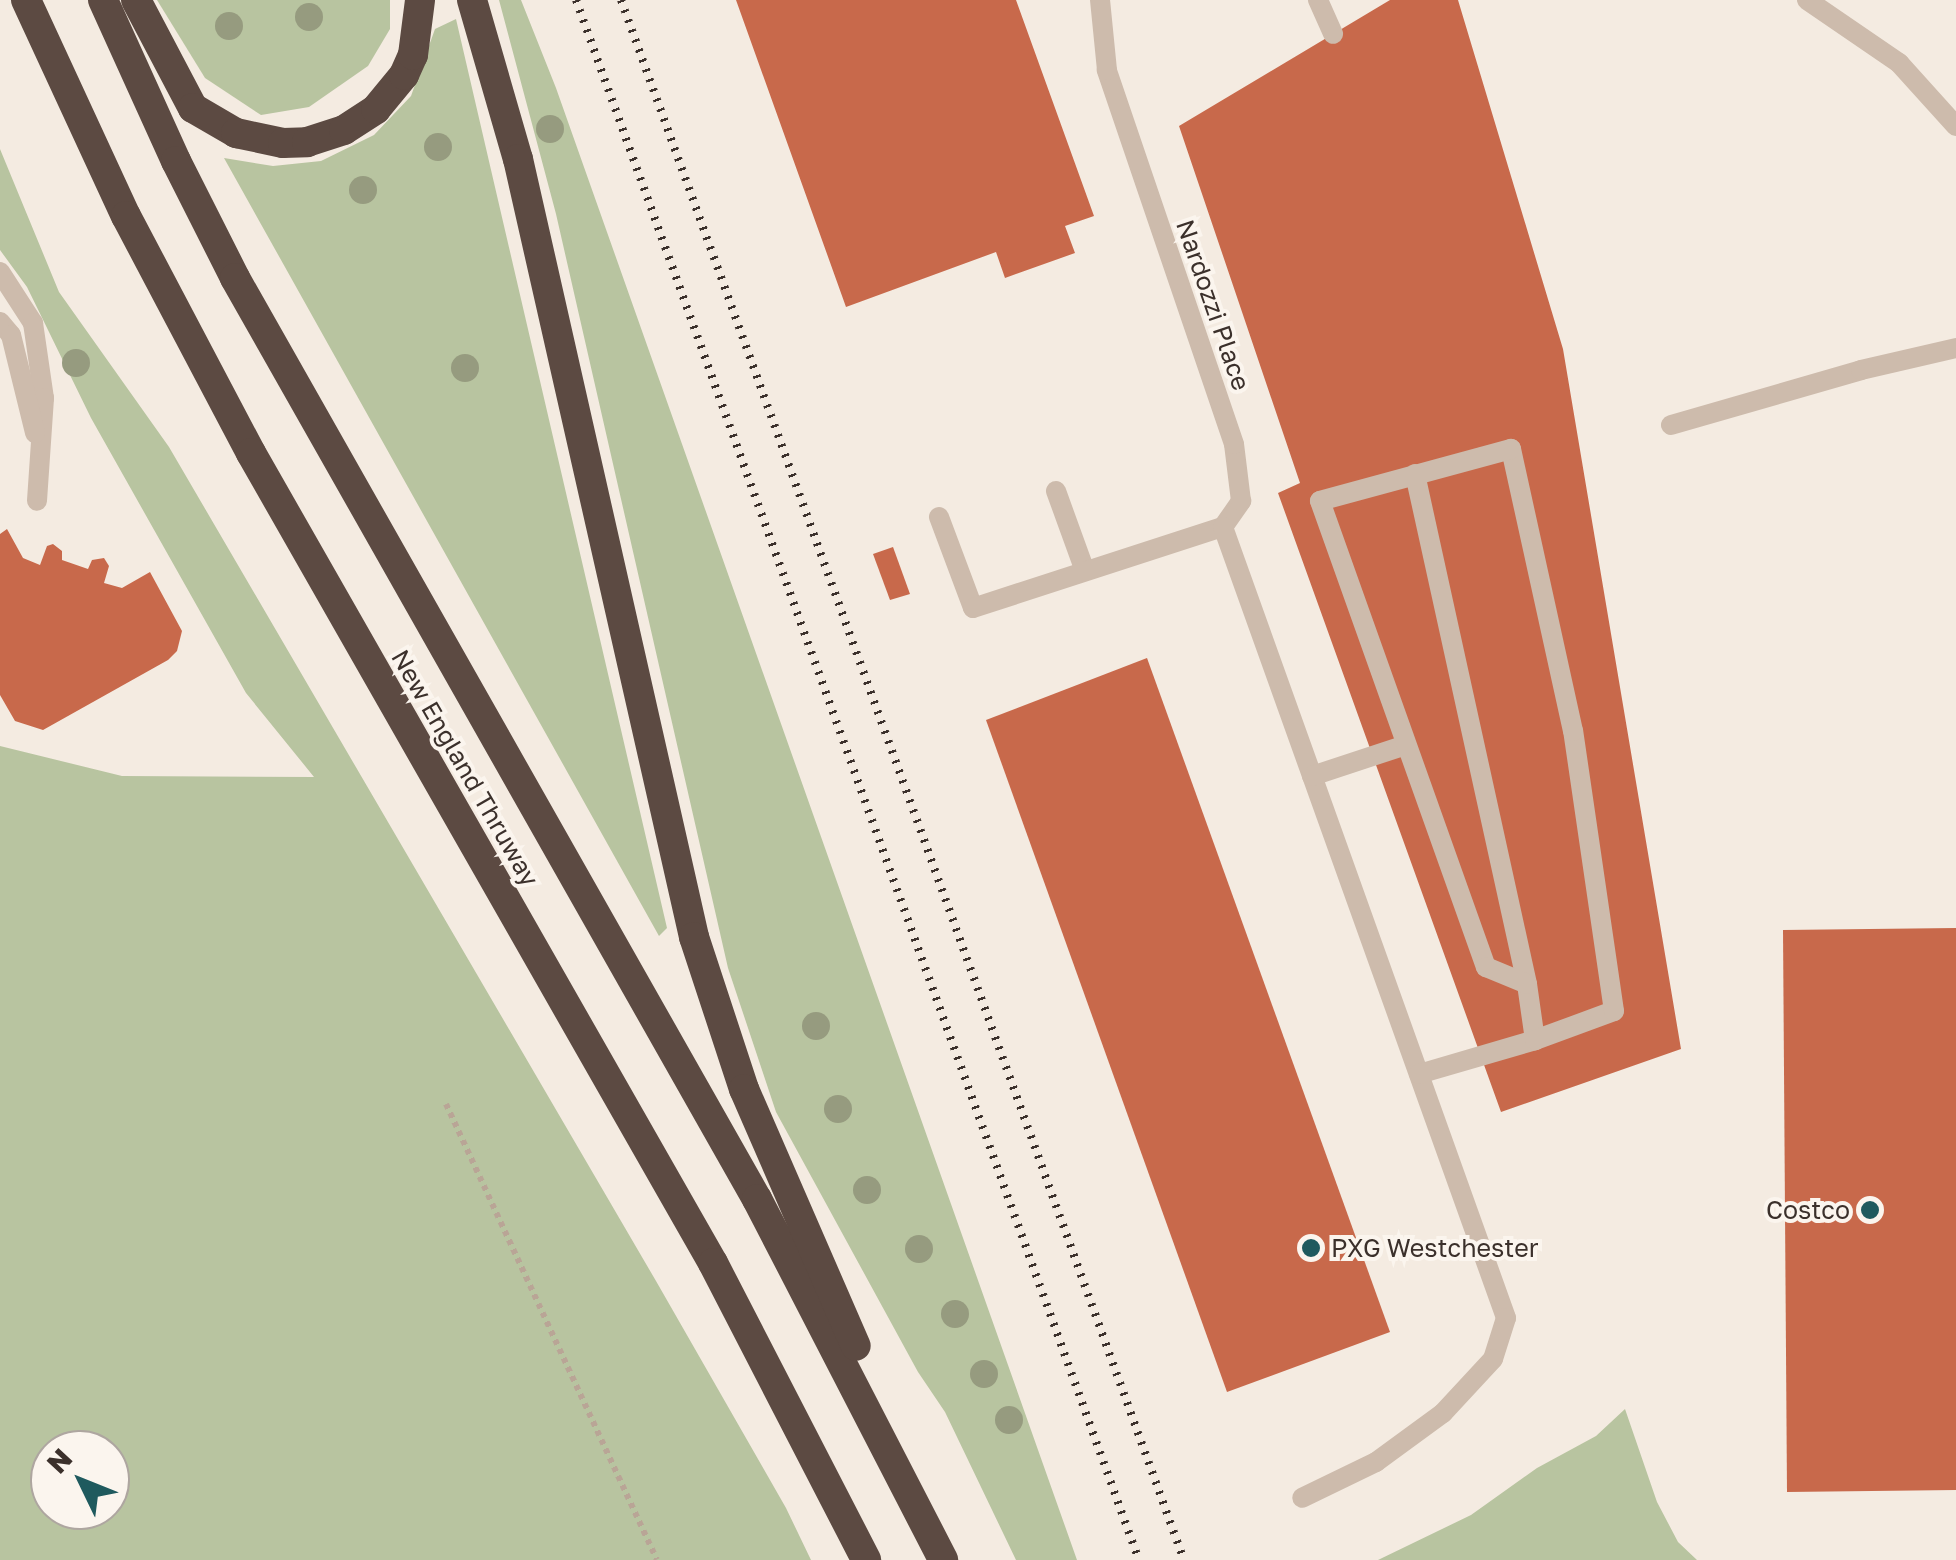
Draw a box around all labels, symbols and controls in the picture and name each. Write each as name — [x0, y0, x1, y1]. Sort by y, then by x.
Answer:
street label: Nardozzi Place — [1170, 216, 1256, 394]
street label: New England Thruway — [385, 644, 545, 892]
place label: Costco — [1766, 1195, 1850, 1225]
marker: Costco — [1859, 1199, 1881, 1221]
place label: PXG Westchester — [1331, 1233, 1538, 1263]
marker: PXG Westchester — [1300, 1237, 1322, 1259]
north arrow — [30, 1430, 130, 1530]
text: N — [40, 1442, 78, 1480]

